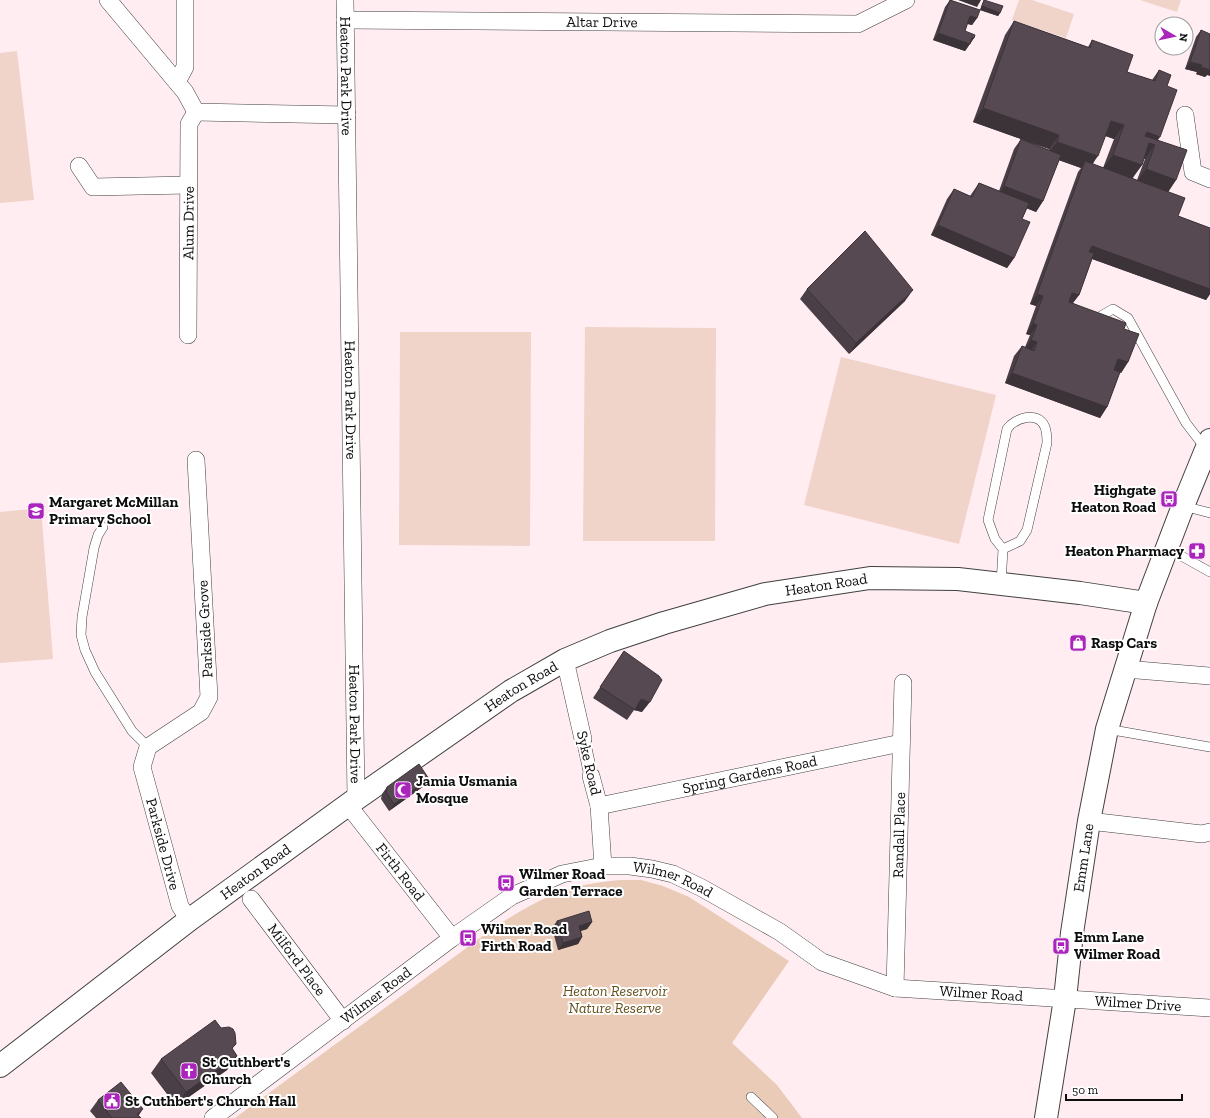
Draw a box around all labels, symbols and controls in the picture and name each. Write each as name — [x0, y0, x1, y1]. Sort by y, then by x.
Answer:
street label: Altar Drive — [566, 13, 638, 31]
street label: Heaton Park Drive — [336, 16, 356, 136]
north arrow — [1154, 16, 1194, 56]
text: N — [1176, 32, 1190, 43]
street label: Alum Drive — [179, 186, 198, 260]
street label: Heaton Park Drive — [341, 340, 360, 460]
place label: Highgate Heaton Road — [1071, 481, 1156, 516]
bus stop icon: Highgate Heaton Road — [1159, 489, 1179, 509]
place label: Margaret McMillan Primary School — [49, 493, 178, 528]
school or university icon: Margaret McMillan Primary School — [26, 501, 46, 521]
pharmacy icon: Heaton Pharmacy — [1187, 541, 1207, 561]
place label: Heaton Pharmacy — [1065, 542, 1184, 560]
street label: Heaton Road — [784, 569, 869, 600]
street label: Parkside Grove — [193, 580, 217, 678]
shop icon: Rasp Cars — [1068, 633, 1088, 653]
place label: Rasp Cars — [1091, 634, 1157, 652]
street label: Heaton Road — [481, 657, 562, 716]
street label: Heaton Park Drive — [345, 664, 365, 784]
street label: Syke Road — [573, 729, 605, 798]
street label: Spring Gardens Road — [681, 752, 819, 797]
place label: Jamia Usmania Mosque — [416, 772, 518, 807]
mosque icon: Jamia Usmania Mosque — [393, 780, 413, 800]
street label: Randall Place — [889, 792, 909, 878]
street label: Parkside Drive — [142, 796, 184, 892]
street label: Emm Lane — [1069, 822, 1098, 893]
street label: Firth Road — [372, 839, 429, 905]
street label: Heaton Road — [217, 840, 295, 903]
street label: Wilmer Road — [632, 858, 717, 902]
place label: Wilmer Road Garden Terrace — [519, 865, 622, 900]
bus stop icon: Wilmer Road Garden Terrace — [496, 873, 516, 893]
street label: Milford Place — [264, 920, 330, 999]
place label: Wilmer Road Firth Road — [481, 920, 568, 955]
bus stop icon: Wilmer Road Firth Road — [458, 928, 478, 948]
place label: Emm Lane Wilmer Road — [1074, 928, 1161, 963]
bus stop icon: Emm Lane Wilmer Road — [1051, 936, 1071, 956]
street label: Wilmer Road — [337, 962, 415, 1028]
park label: Heaton Reservoir Nature Reserve — [563, 982, 668, 1017]
street label: Wilmer Road — [939, 982, 1024, 1005]
street label: Wilmer Drive — [1094, 992, 1182, 1015]
place label: St Cuthbert's Church — [202, 1053, 290, 1088]
church icon: St Cuthbert's Church — [179, 1061, 199, 1081]
scale bar — [1066, 1076, 1182, 1102]
text: 50 m — [1072, 1083, 1099, 1097]
public building icon: St Cuthbert's Church Hall — [102, 1091, 122, 1111]
place label: St Cuthbert's Church Hall — [125, 1092, 296, 1110]

